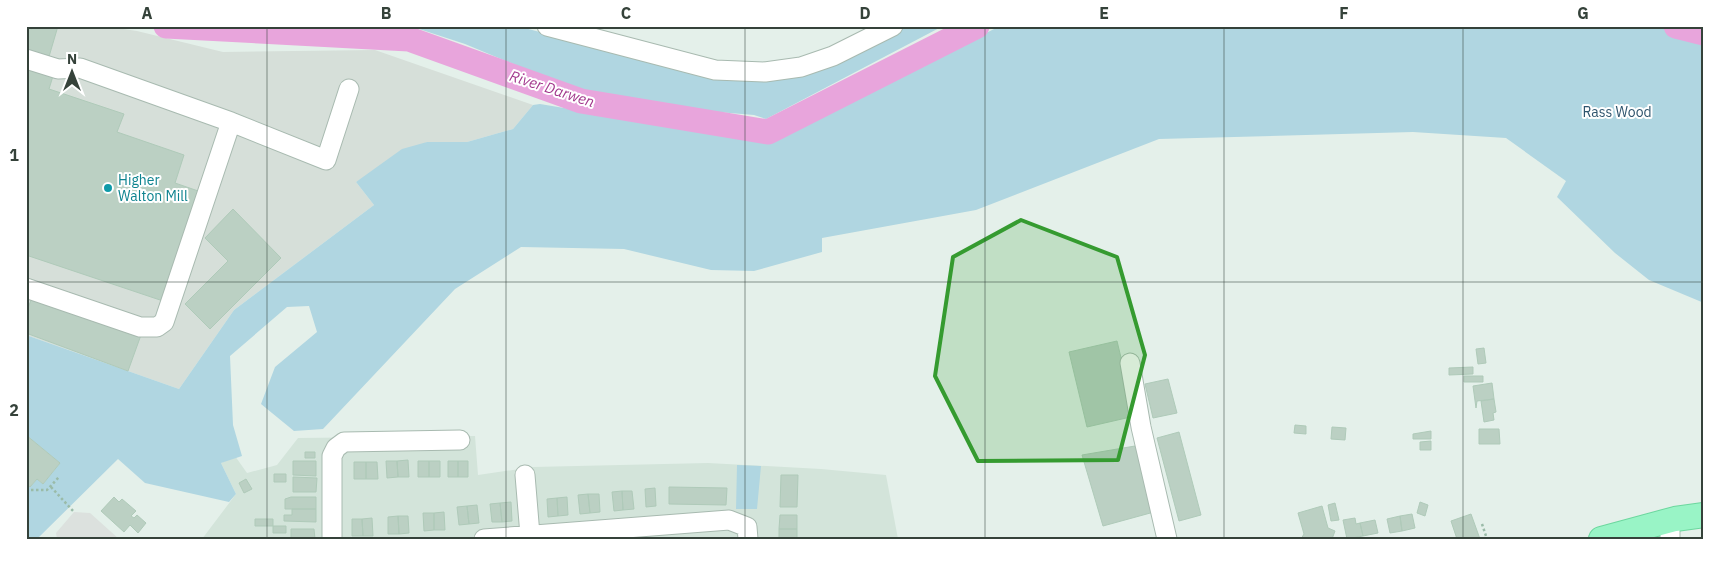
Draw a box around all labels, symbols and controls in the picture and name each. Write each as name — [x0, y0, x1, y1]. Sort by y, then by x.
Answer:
text: A — [142, 3, 153, 23]
text: B — [381, 3, 392, 23]
text: C — [621, 3, 631, 23]
text: D — [859, 3, 871, 23]
text: E — [1099, 3, 1109, 23]
text: F — [1339, 3, 1349, 23]
text: G — [1577, 3, 1589, 23]
north arrow — [48, 48, 98, 98]
text: N — [67, 50, 77, 68]
water label: River Darwen — [507, 66, 597, 111]
park label: Rass Wood — [1582, 103, 1652, 121]
text: 1 — [9, 145, 19, 165]
place label: Higher Walton Mill — [118, 171, 188, 205]
marker: Higher Walton Mill — [102, 182, 114, 194]
text: 2 — [9, 400, 19, 420]

